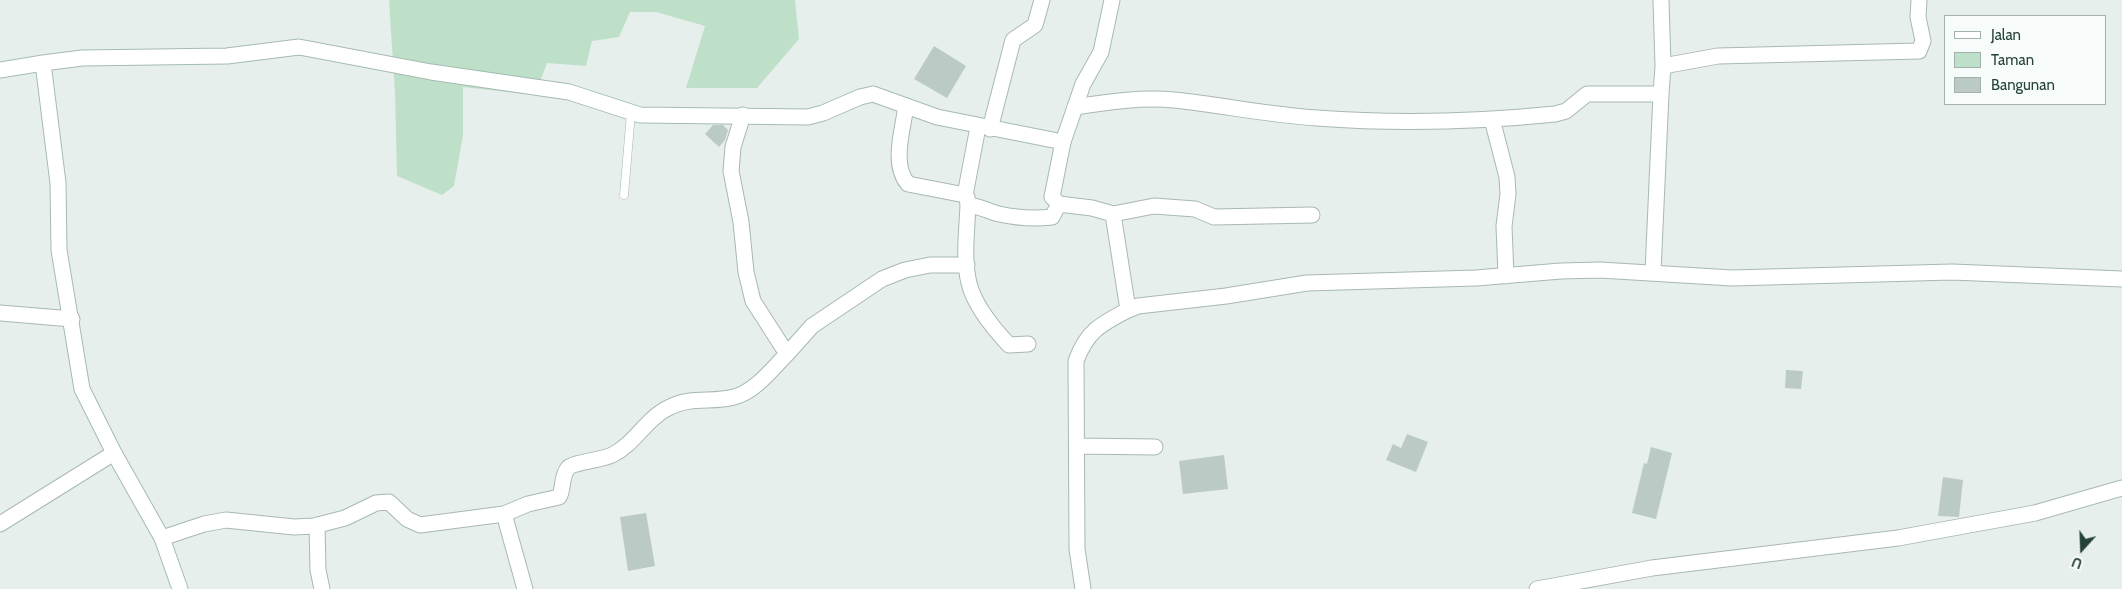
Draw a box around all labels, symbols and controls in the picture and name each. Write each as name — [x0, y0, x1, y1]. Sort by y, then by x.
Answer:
legend — [1944, 15, 2107, 105]
text: Jalan — [1991, 26, 2021, 44]
text: Taman — [1991, 51, 2034, 69]
text: Bangunan — [1991, 76, 2055, 94]
north arrow — [2057, 524, 2107, 574]
text: U — [2069, 553, 2085, 573]

